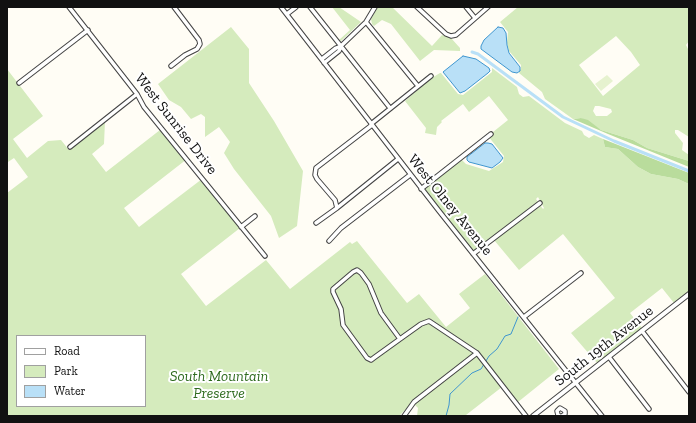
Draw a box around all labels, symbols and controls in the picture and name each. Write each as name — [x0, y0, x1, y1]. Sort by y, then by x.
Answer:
street label: West Sunrise Drive — [131, 70, 221, 178]
street label: West Olney Avenue — [404, 151, 496, 259]
street label: South 19th Avenue — [551, 302, 657, 390]
legend — [16, 335, 146, 407]
text: Road — [54, 344, 80, 358]
text: Park — [54, 364, 78, 378]
park label: South Mountain Preserve — [170, 368, 268, 403]
text: Water — [54, 384, 86, 398]

